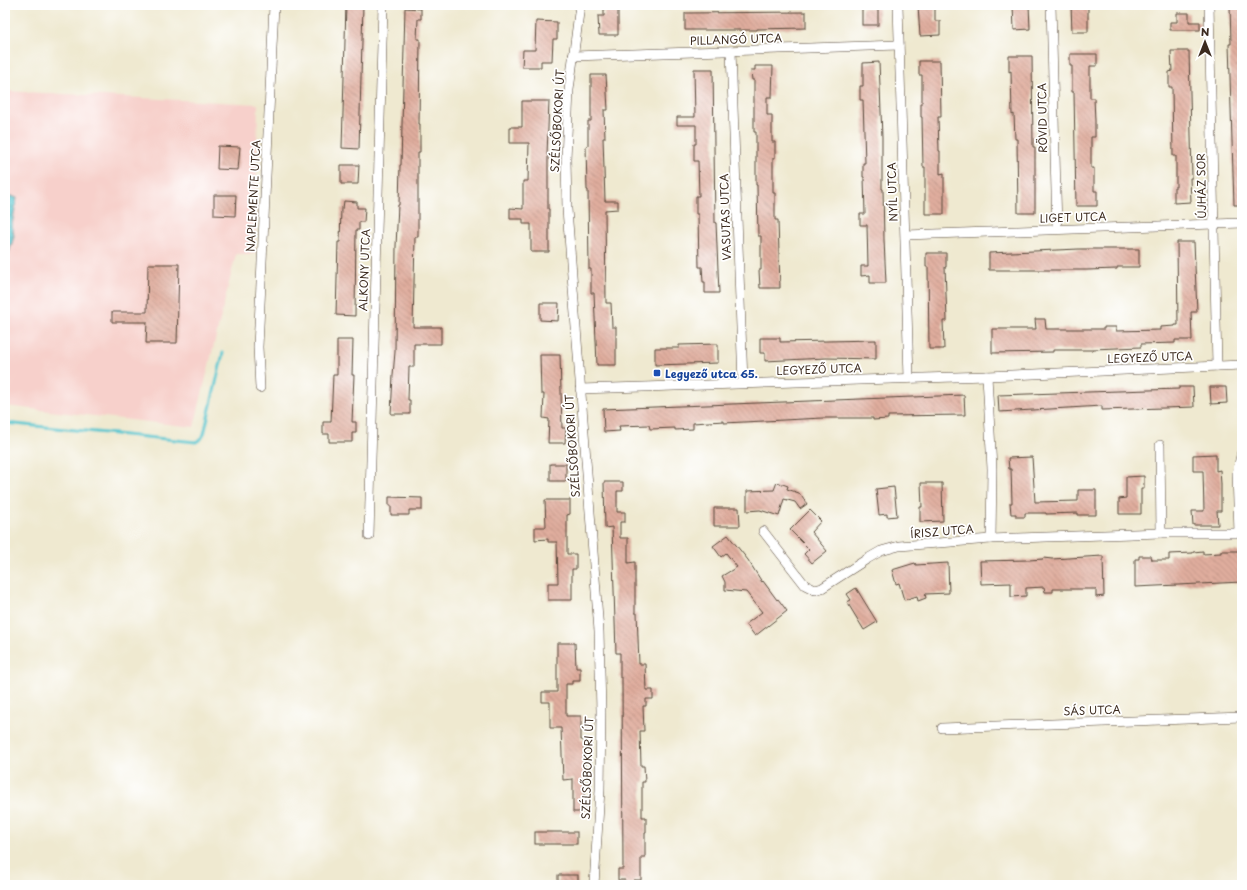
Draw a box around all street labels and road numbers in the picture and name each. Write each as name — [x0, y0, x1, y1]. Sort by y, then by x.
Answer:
street label: PILLANGÓ UTCA — [689, 29, 783, 49]
street label: SZÉLSŐBOKORI ÚT — [546, 68, 568, 173]
street label: RÖVID UTCA — [1033, 83, 1051, 153]
street label: NAPLEMENTE UTCA — [242, 139, 264, 253]
street label: ÚJHÁZ SOR — [1192, 153, 1210, 219]
street label: NYÍL UTCA — [882, 162, 902, 222]
street label: VASUTAS UTCA — [715, 173, 735, 261]
street label: LIGET UTCA — [1039, 207, 1107, 227]
street label: ALKONY UTCA — [354, 229, 374, 311]
street label: LEGYEZŐ UTCA — [1107, 347, 1193, 367]
street label: LEGYEZŐ UTCA — [776, 359, 862, 379]
street label: SZÉLSŐBOKORI ÚT — [560, 393, 584, 498]
street label: ÍRISZ UTCA — [910, 520, 974, 542]
street label: SÁS UTCA — [1063, 701, 1121, 719]
street label: SZÉLSŐBOKORI ÚT — [577, 716, 597, 820]

